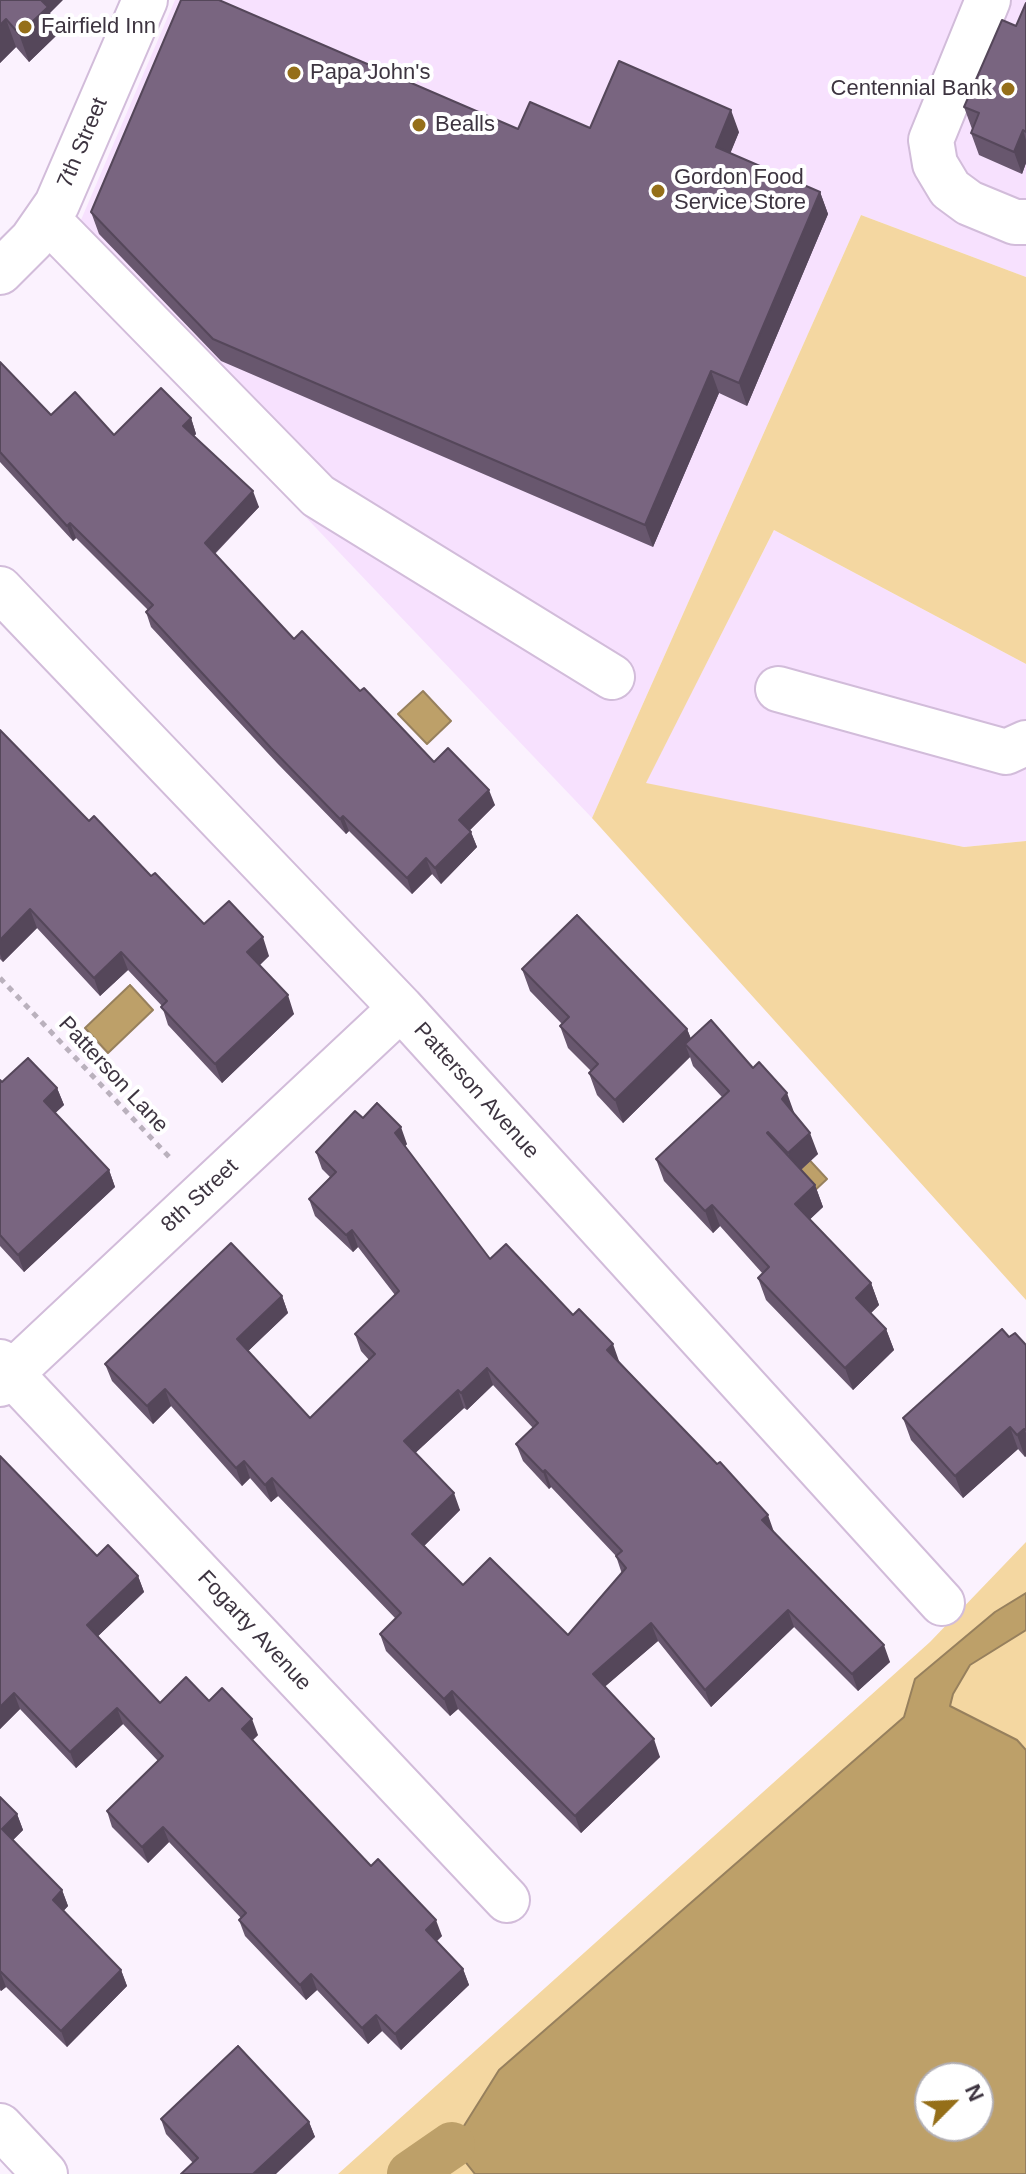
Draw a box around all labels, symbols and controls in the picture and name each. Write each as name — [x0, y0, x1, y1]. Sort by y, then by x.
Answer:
place label: Fairfield Inn — [41, 14, 156, 40]
marker: Fairfield Inn — [16, 18, 34, 36]
place label: Papa John's — [310, 60, 430, 86]
marker: Papa John's — [285, 64, 303, 82]
place label: Centennial Bank — [831, 76, 992, 102]
marker: Centennial Bank — [999, 80, 1017, 98]
street label: 7th Street — [52, 94, 114, 192]
place label: Bealls — [435, 112, 495, 138]
marker: Bealls — [410, 116, 428, 134]
place label: Gordon Food Service Store — [674, 165, 806, 216]
marker: Gordon Food Service Store — [649, 182, 667, 200]
street label: Patterson Lane — [52, 1011, 174, 1139]
street label: Patterson Avenue — [408, 1017, 544, 1165]
street label: 8th Street — [156, 1154, 244, 1238]
street label: Fogarty Avenue — [192, 1565, 316, 1697]
north arrow — [914, 2062, 994, 2142]
text: N — [960, 2080, 989, 2105]

